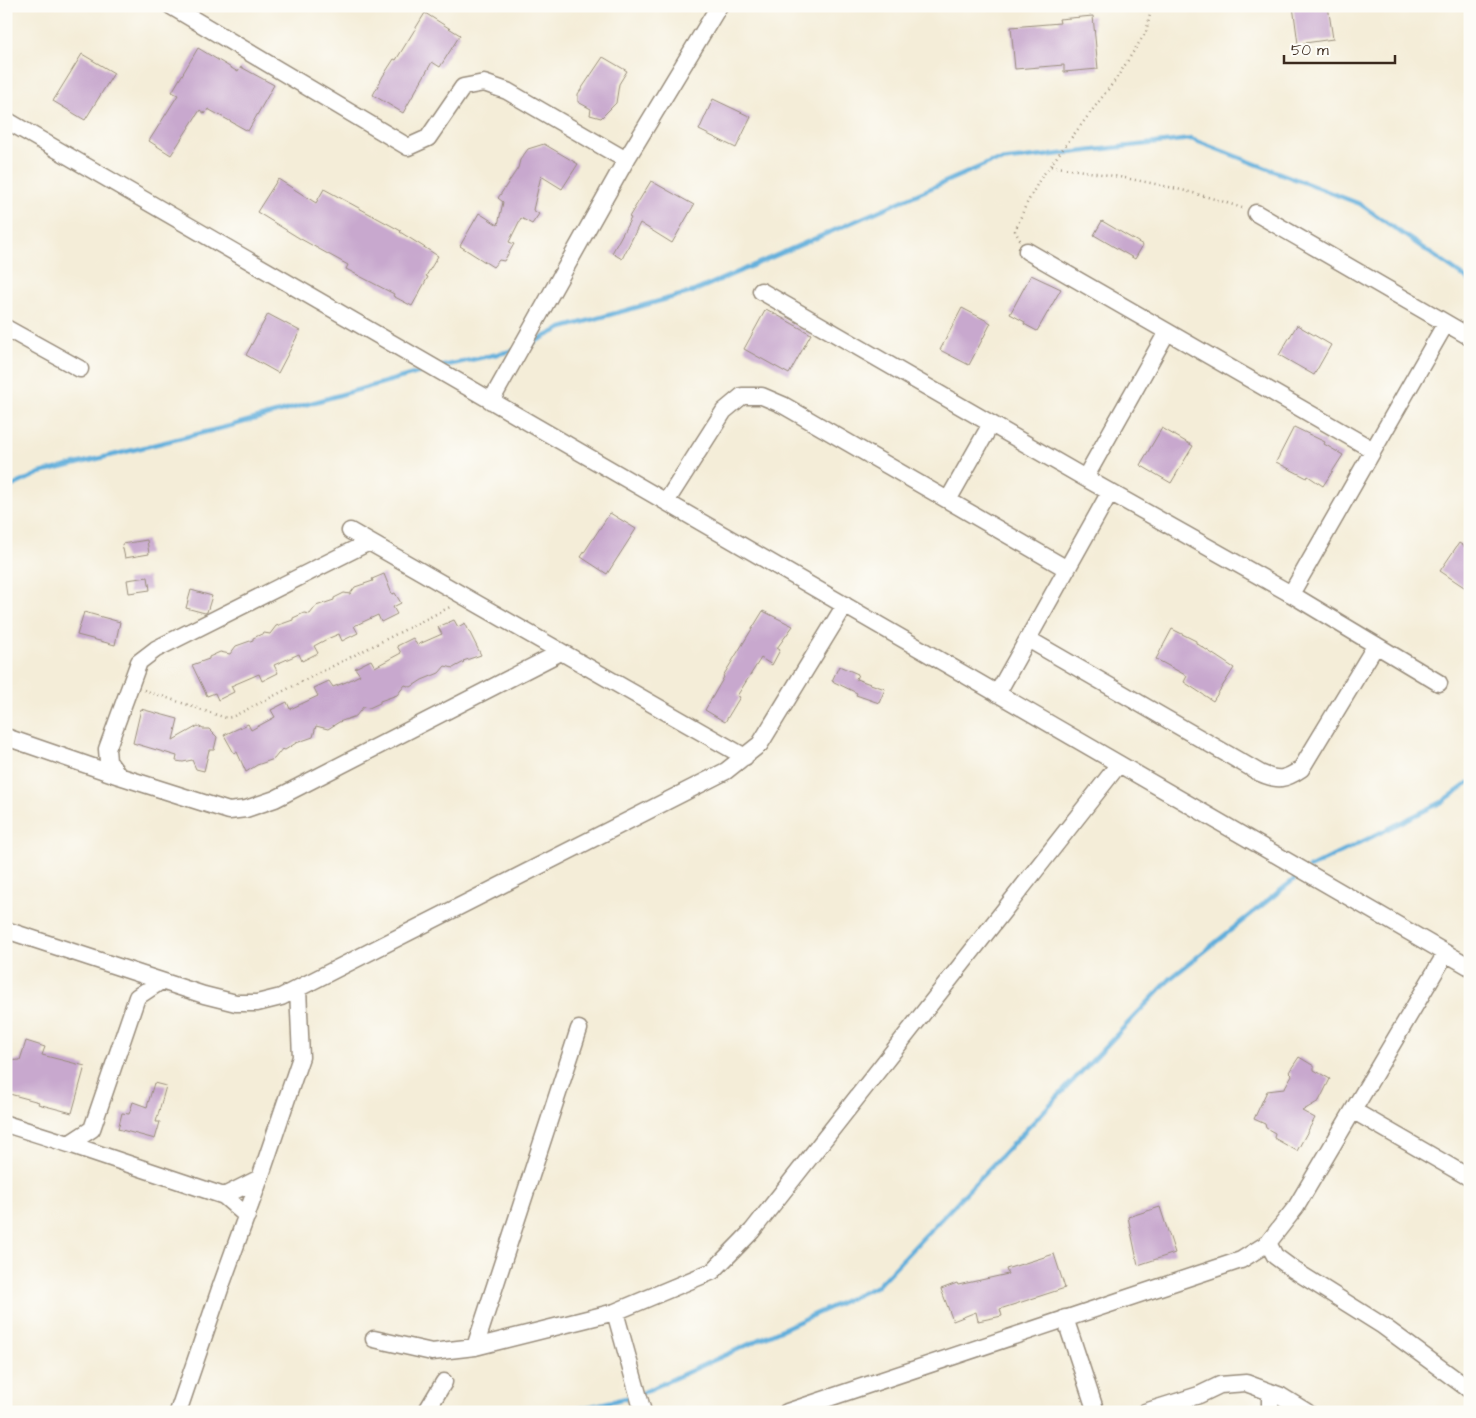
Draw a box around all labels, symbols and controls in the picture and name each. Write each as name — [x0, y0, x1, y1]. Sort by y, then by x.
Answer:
scale bar — [1284, 32, 1395, 64]
text: 50 m — [1291, 40, 1329, 61]

